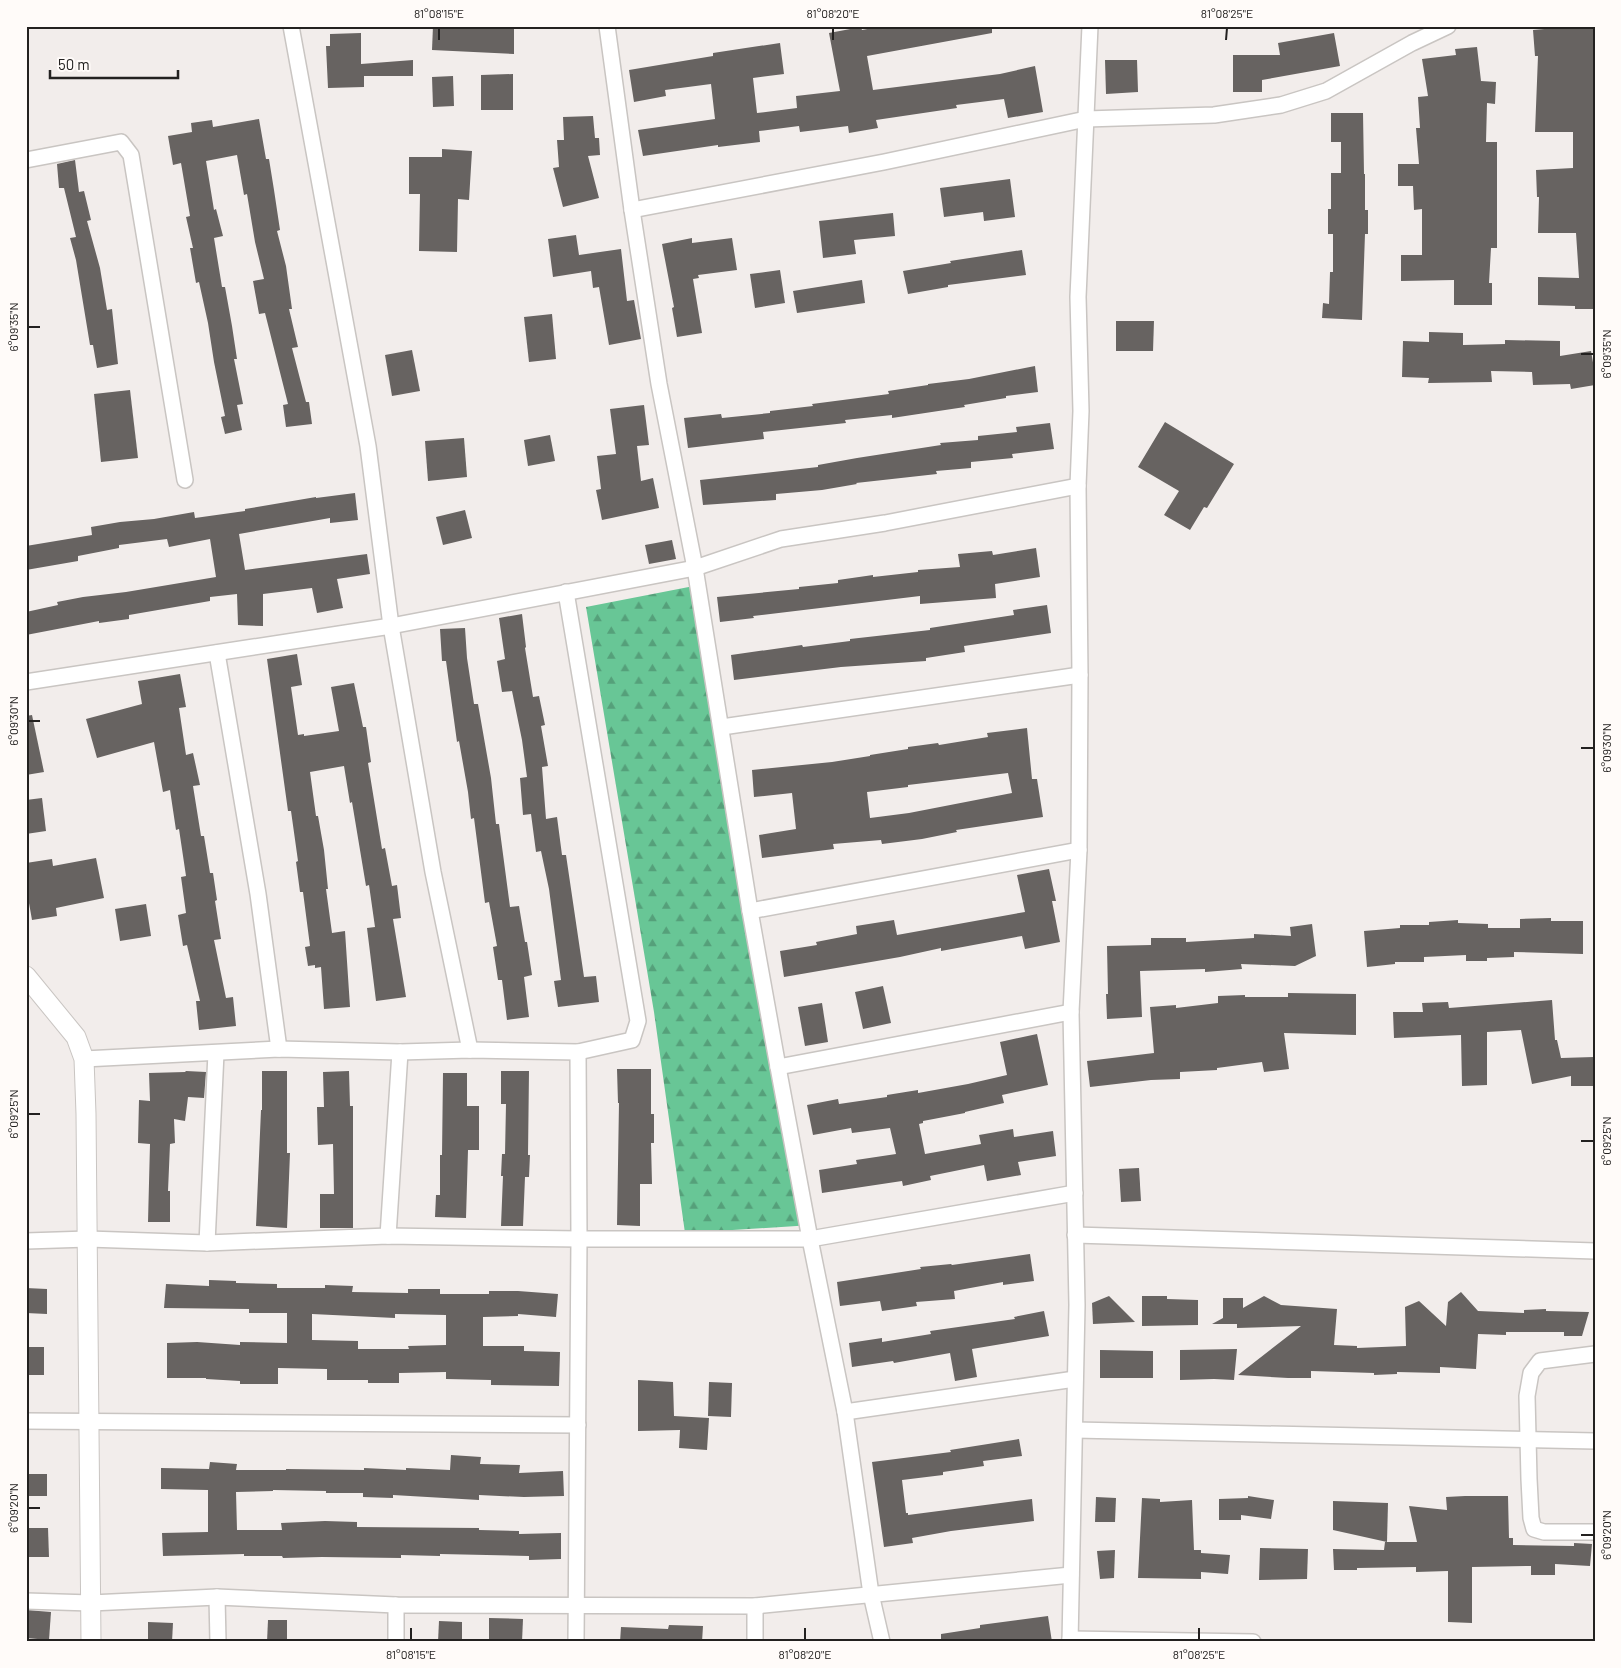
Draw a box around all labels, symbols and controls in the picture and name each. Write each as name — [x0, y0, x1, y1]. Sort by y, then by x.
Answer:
text: 81°08'15"E — [414, 6, 464, 20]
text: 81°08'20"E — [807, 6, 859, 20]
text: 81°08'25"E — [1201, 6, 1253, 20]
scale bar — [50, 48, 178, 80]
text: 50 m — [58, 55, 90, 73]
text: 6°09'35"N — [6, 303, 20, 351]
text: 6°09'35"N — [1599, 330, 1613, 378]
text: 6°09'30"N — [6, 696, 20, 746]
text: 6°09'30"N — [1599, 723, 1613, 773]
text: 6°09'25"N — [6, 1089, 20, 1139]
text: 6°09'25"N — [1599, 1116, 1613, 1166]
text: 6°09'20"N — [6, 1483, 20, 1533]
text: 6°09'20"N — [1599, 1510, 1613, 1560]
text: 81°08'15"E — [386, 1647, 436, 1661]
text: 81°08'20"E — [779, 1647, 831, 1661]
text: 81°08'25"E — [1173, 1647, 1225, 1661]

